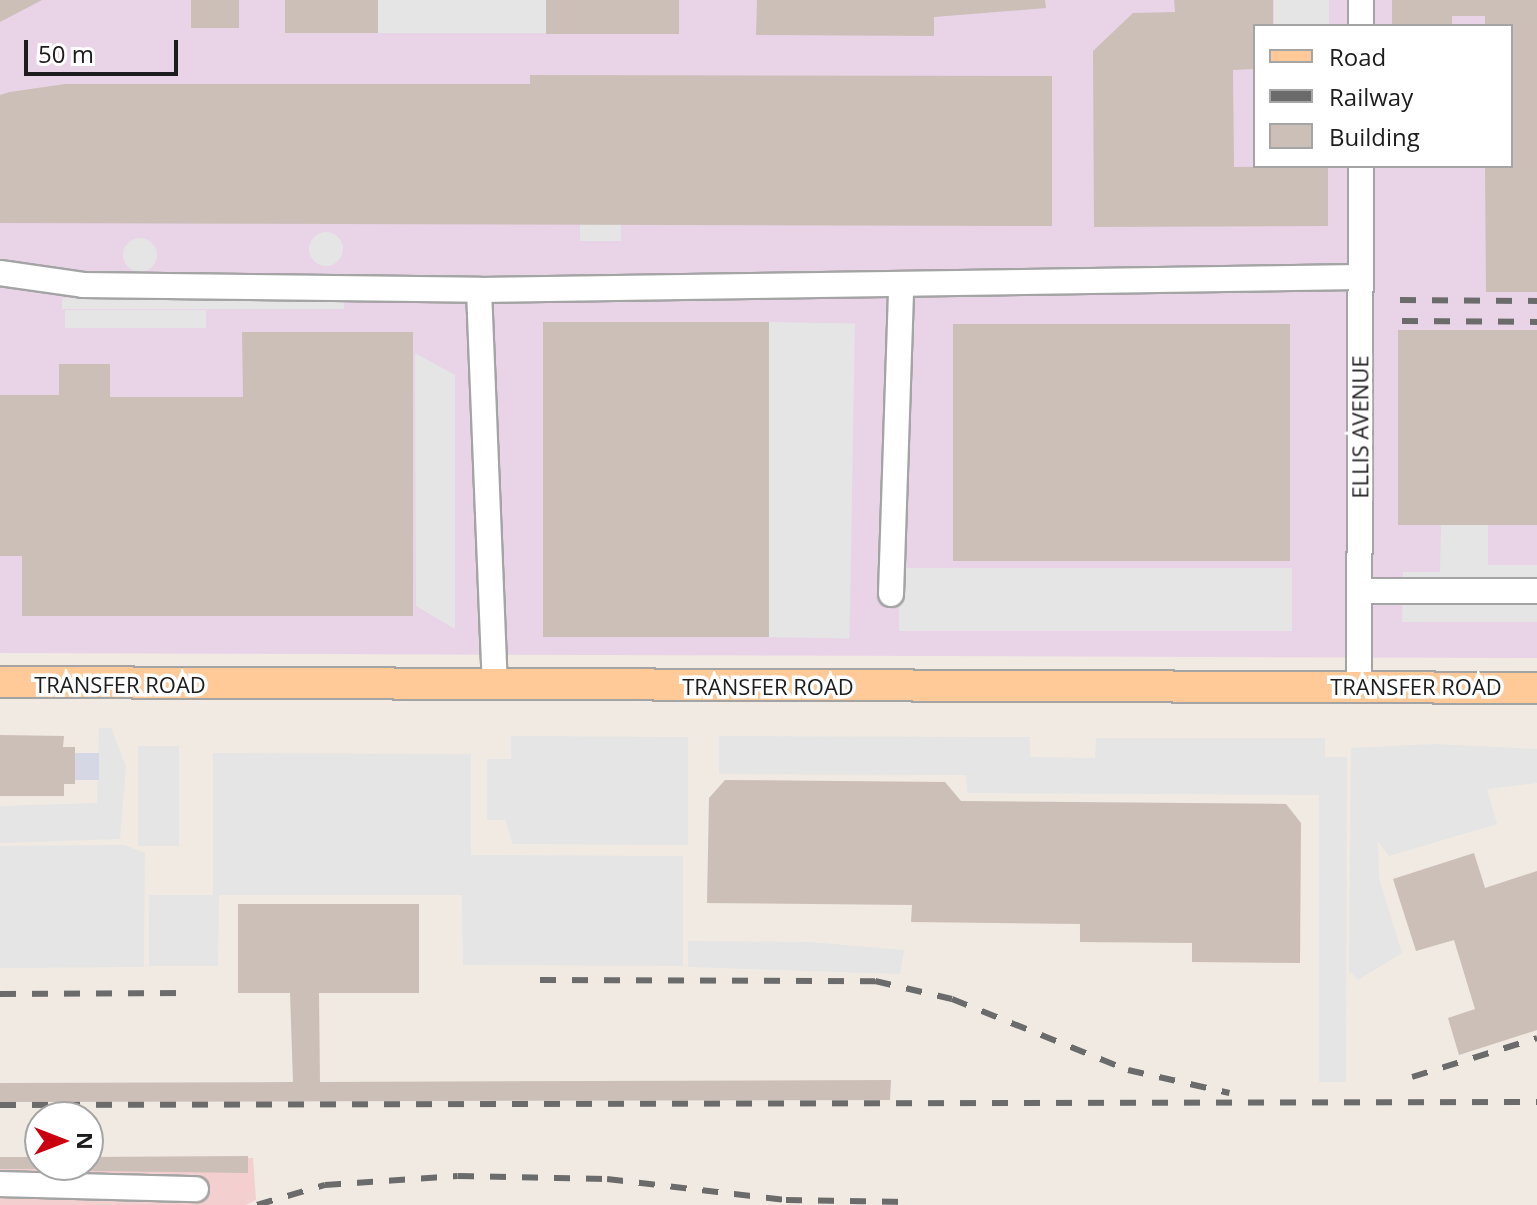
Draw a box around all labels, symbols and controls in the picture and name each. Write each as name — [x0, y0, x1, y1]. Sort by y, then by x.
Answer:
scale bar — [28, 24, 182, 74]
legend — [1253, 24, 1513, 168]
text: 50 m — [38, 37, 94, 70]
text: Road — [1329, 40, 1386, 73]
text: Railway — [1329, 80, 1413, 113]
text: Building — [1329, 120, 1420, 153]
street label: ELLIS AVENUE — [1347, 355, 1373, 499]
street label: TRANSFER ROAD — [34, 672, 206, 698]
street label: TRANSFER ROAD — [682, 674, 854, 700]
street label: TRANSFER ROAD — [1330, 674, 1502, 700]
north arrow — [24, 1101, 104, 1181]
text: N — [71, 1132, 101, 1150]

